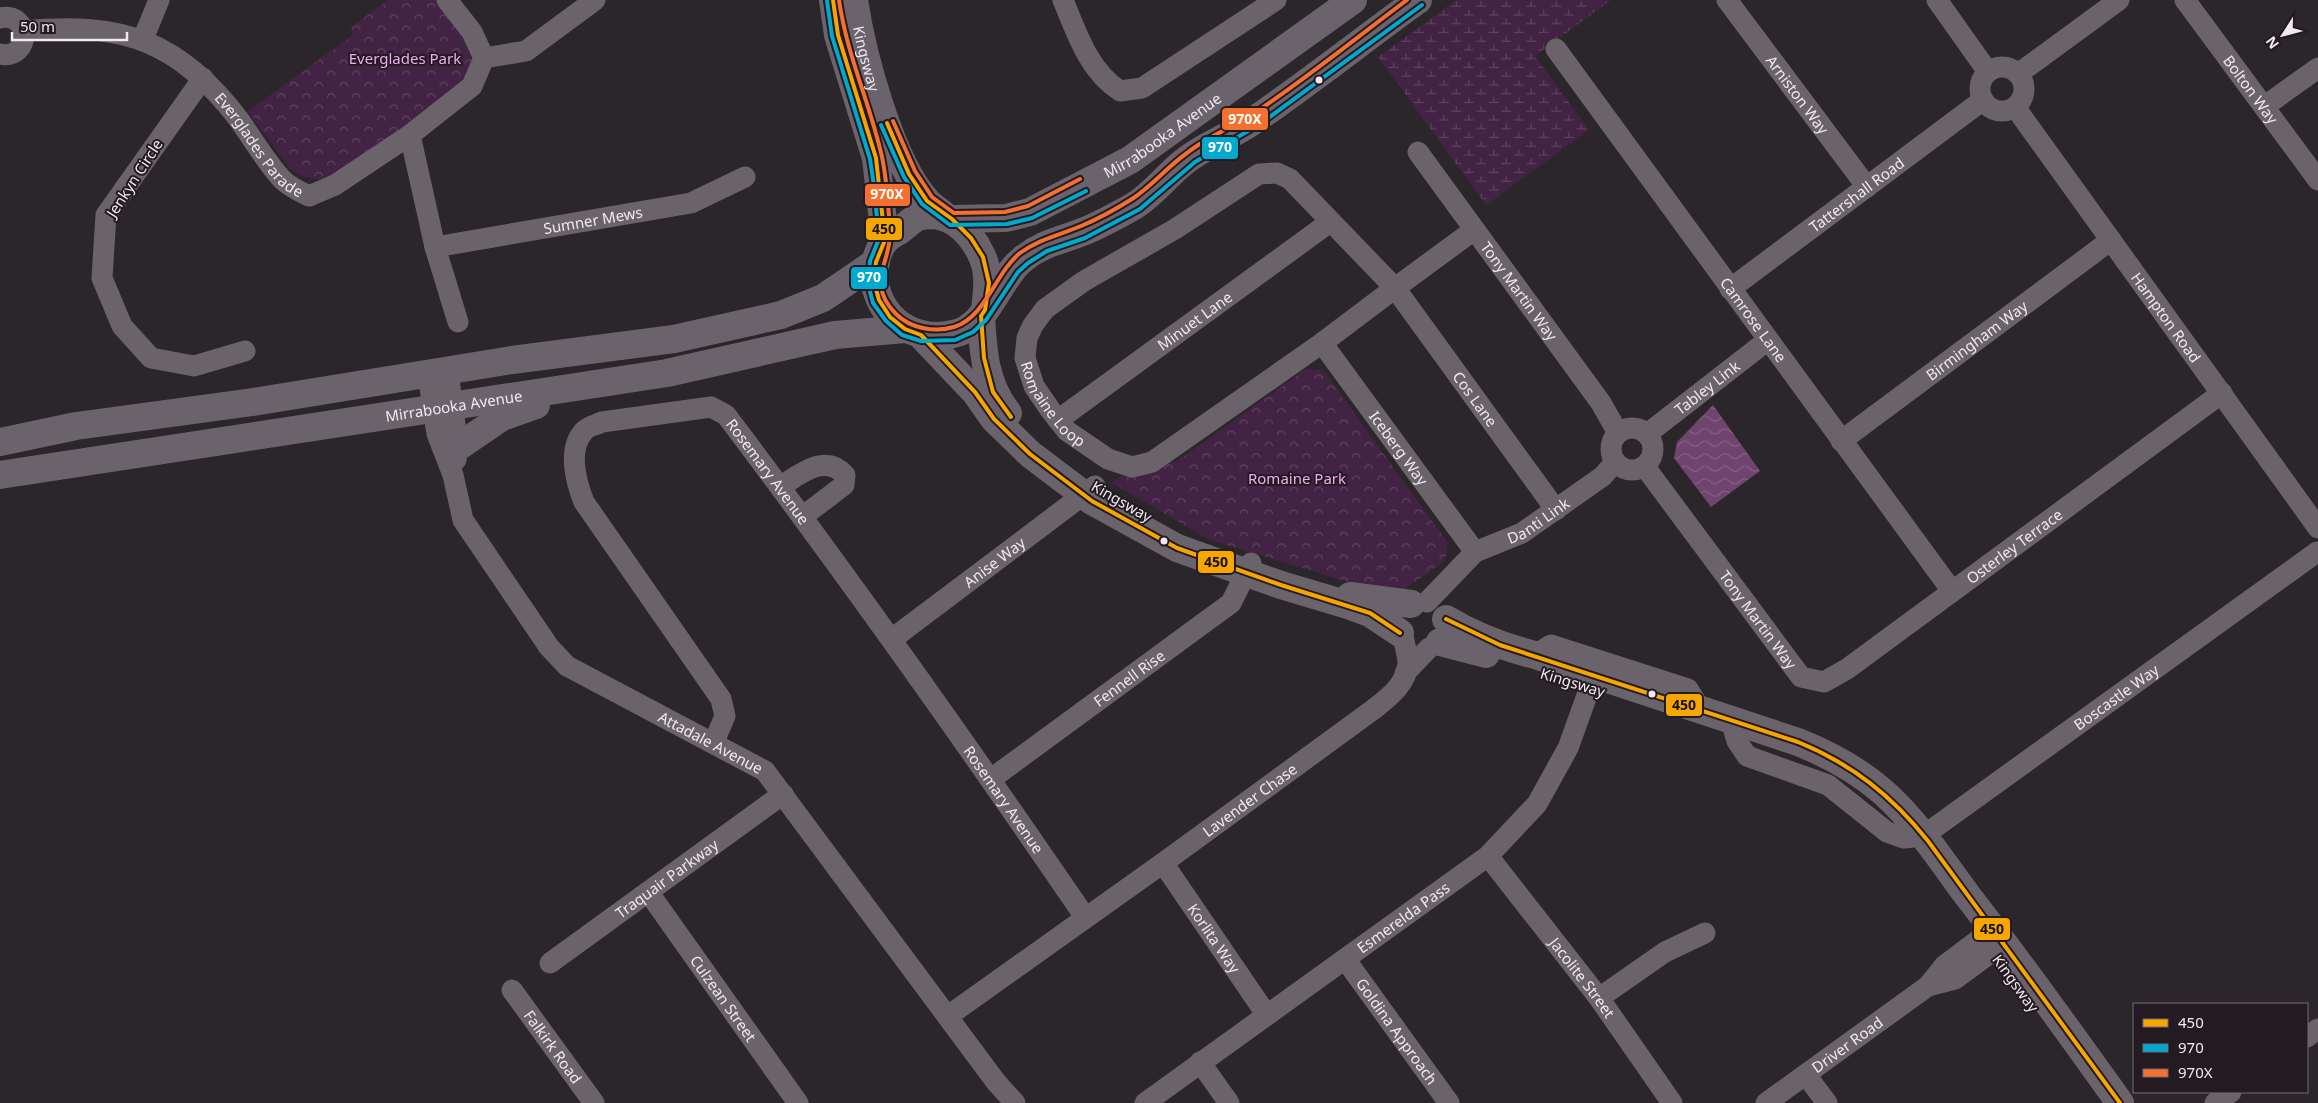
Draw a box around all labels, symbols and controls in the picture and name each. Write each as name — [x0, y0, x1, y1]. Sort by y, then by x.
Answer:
scale bar — [12, 10, 128, 42]
north arrow — [2258, 10, 2308, 60]
text: 50 m — [20, 16, 55, 36]
street label: Kingsway — [849, 24, 885, 94]
text: N — [2261, 33, 2283, 53]
park label: Everglades Park — [349, 48, 461, 68]
street label: Arniston Way — [1762, 51, 1834, 138]
street label: Bolton Way — [2219, 51, 2283, 128]
unlabelled marker — [1314, 75, 1324, 85]
street label: Everglades Parade — [211, 88, 307, 202]
street label: Mirrabooka Avenue — [1100, 88, 1225, 182]
line badge: 970X — [1221, 107, 1269, 131]
text: 970X — [1228, 109, 1262, 128]
street label: Jenkyn Circle — [100, 135, 167, 223]
line badge: 970 — [1201, 136, 1239, 160]
text: 970 — [1208, 137, 1232, 156]
street label: Tattershall Road — [1805, 152, 1908, 236]
line badge: 970X — [864, 183, 911, 207]
text: 970X — [870, 184, 904, 203]
street label: Sumner Mews — [542, 202, 644, 238]
line badge: 450 — [865, 217, 903, 241]
text: 450 — [872, 219, 896, 238]
street label: Tony Martin Way — [1477, 238, 1562, 345]
line badge: 970 — [850, 266, 888, 290]
text: 970 — [857, 267, 881, 286]
street label: Hampton Road — [2127, 268, 2206, 366]
street label: Camrose Lane — [1716, 273, 1791, 366]
street label: Minuet Lane — [1153, 287, 1236, 354]
street label: Birmingham Way — [1922, 296, 2032, 384]
street label: Tabley Link — [1670, 356, 1744, 419]
street label: Romaine Loop — [1017, 359, 1089, 451]
street label: Cos Lane — [1449, 367, 1502, 431]
street label: Mirrabooka Avenue — [384, 385, 524, 426]
street label: Iceberg Way — [1365, 407, 1433, 489]
street label: Rosemary Avenue — [722, 414, 814, 528]
park label: Romaine Park — [1248, 468, 1346, 488]
street label: Kingsway — [1088, 476, 1156, 527]
street label: Danti Link — [1504, 493, 1573, 548]
street label: Osterley Terrace — [1962, 504, 2066, 588]
street label: Anise Way — [959, 532, 1029, 592]
unlabelled marker — [1159, 536, 1169, 546]
line badge: 450 — [1197, 550, 1235, 574]
text: 450 — [1204, 552, 1228, 571]
street label: Tony Martin Way — [1715, 566, 1802, 673]
street label: Fennell Rise — [1089, 645, 1169, 711]
street label: Boscastle Way — [2070, 659, 2163, 734]
street label: Kingsway — [1538, 663, 1608, 701]
unlabelled marker — [1647, 689, 1657, 699]
line badge: 450 — [1665, 693, 1703, 717]
text: 450 — [1672, 695, 1696, 714]
street label: Attadale Avenue — [655, 706, 766, 778]
street label: Rosemary Avenue — [959, 742, 1048, 857]
street label: Lavender Chase — [1198, 759, 1301, 841]
street label: Traquair Parkway — [611, 834, 722, 922]
street label: Esmerelda Pass — [1353, 877, 1453, 957]
street label: Korlita Way — [1184, 900, 1245, 977]
line badge: 450 — [1973, 917, 2011, 941]
text: 450 — [1980, 919, 2004, 938]
street label: Jacolite Street — [1544, 932, 1620, 1022]
street label: Kingsway — [1988, 950, 2044, 1016]
street label: Culzean Street — [686, 951, 762, 1046]
street label: Goldina Approach — [1352, 974, 1442, 1088]
legend — [2133, 1003, 2308, 1093]
street label: Falkirk Road — [520, 1006, 587, 1087]
street label: Driver Road — [1807, 1012, 1887, 1077]
text: 450 — [2178, 1012, 2204, 1032]
text: 970 — [2178, 1037, 2204, 1057]
text: 970X — [2178, 1062, 2213, 1082]

